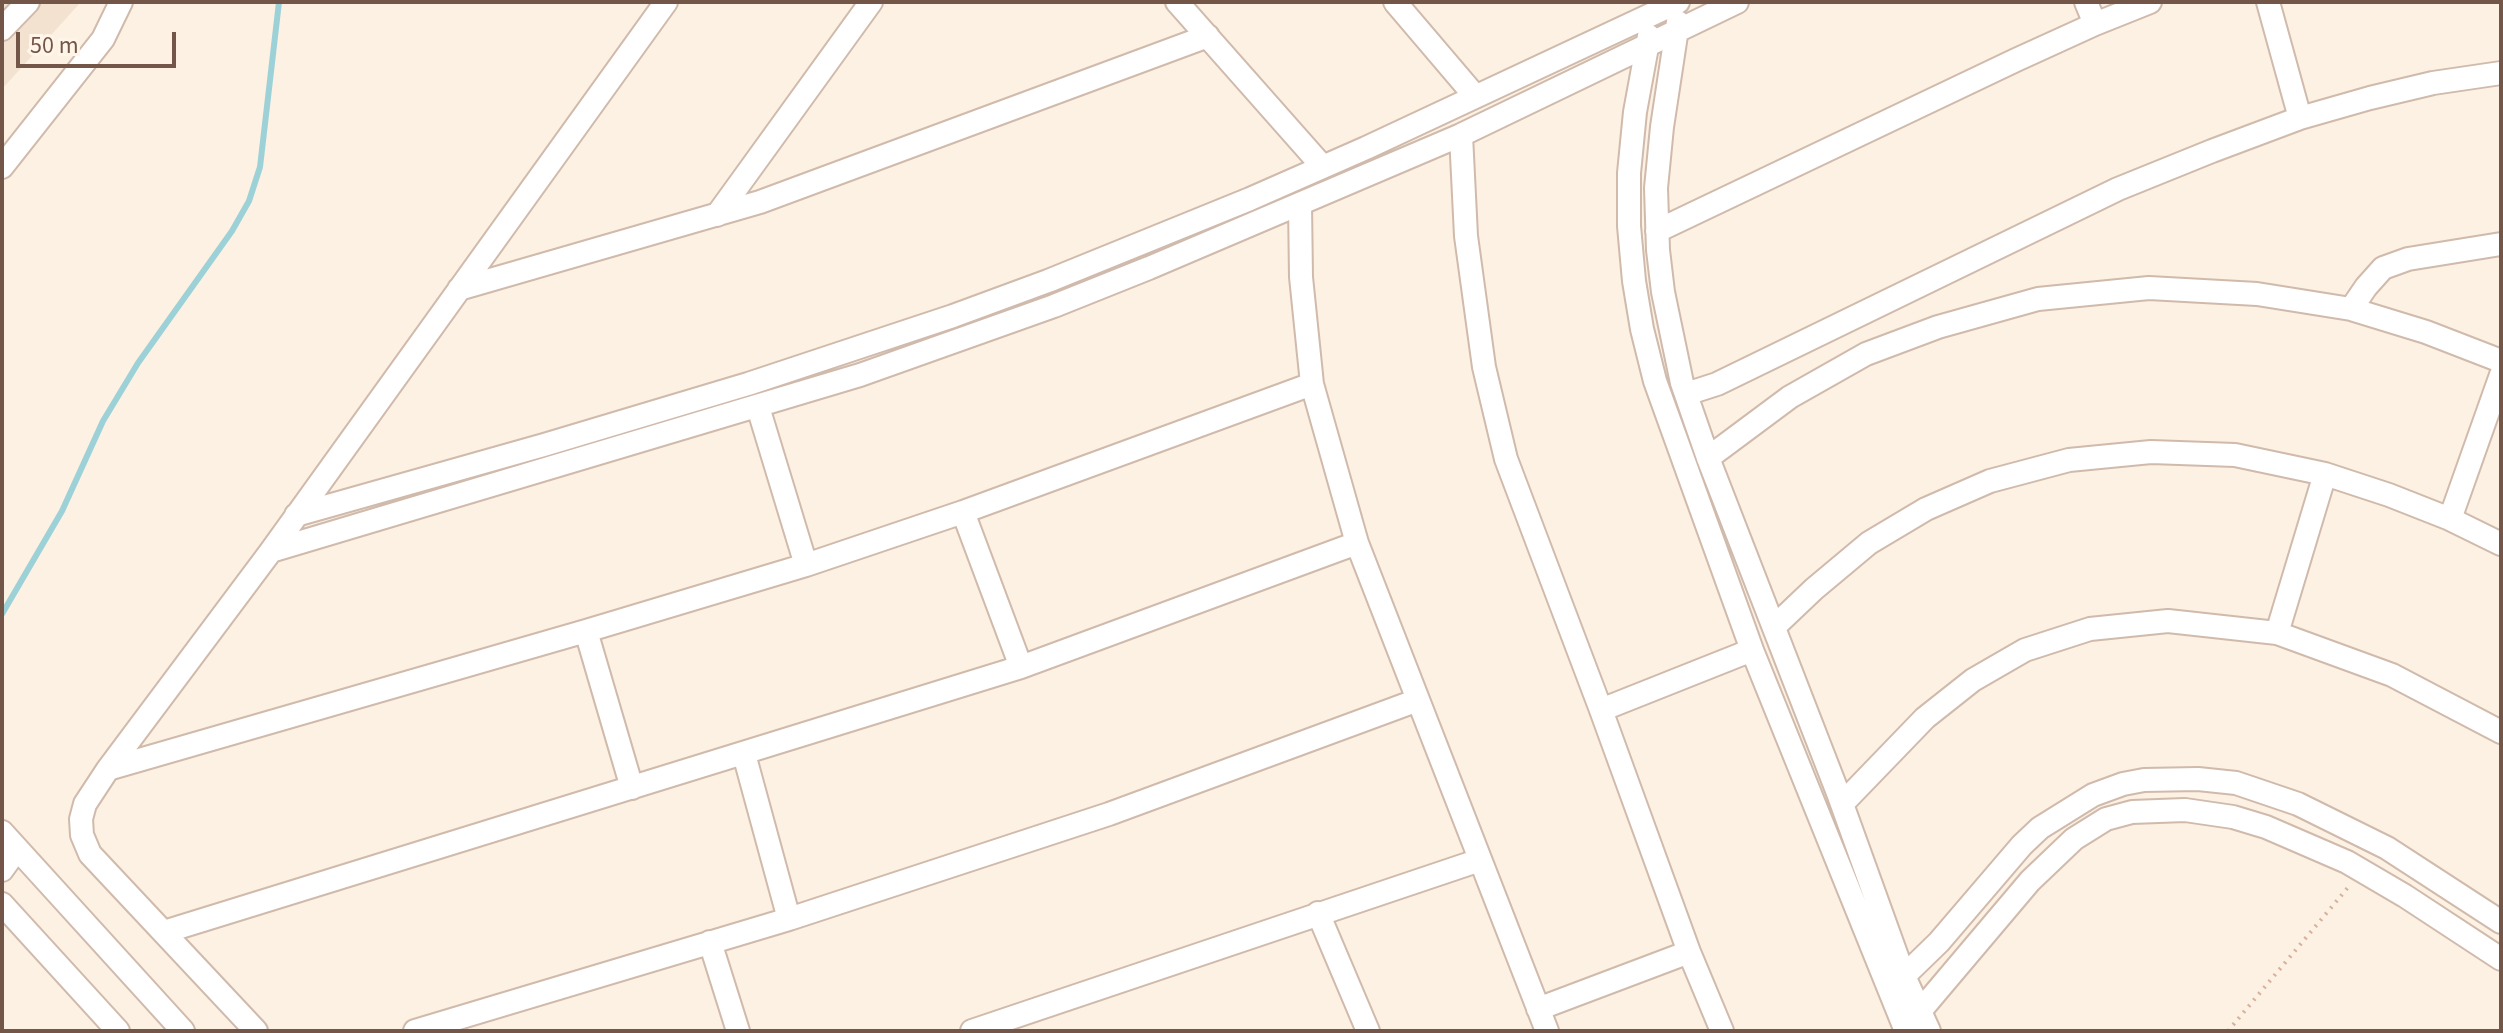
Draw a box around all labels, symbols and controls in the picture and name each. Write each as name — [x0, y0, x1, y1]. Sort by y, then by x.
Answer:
scale bar — [20, 16, 180, 66]
text: 50 m — [30, 28, 79, 63]

